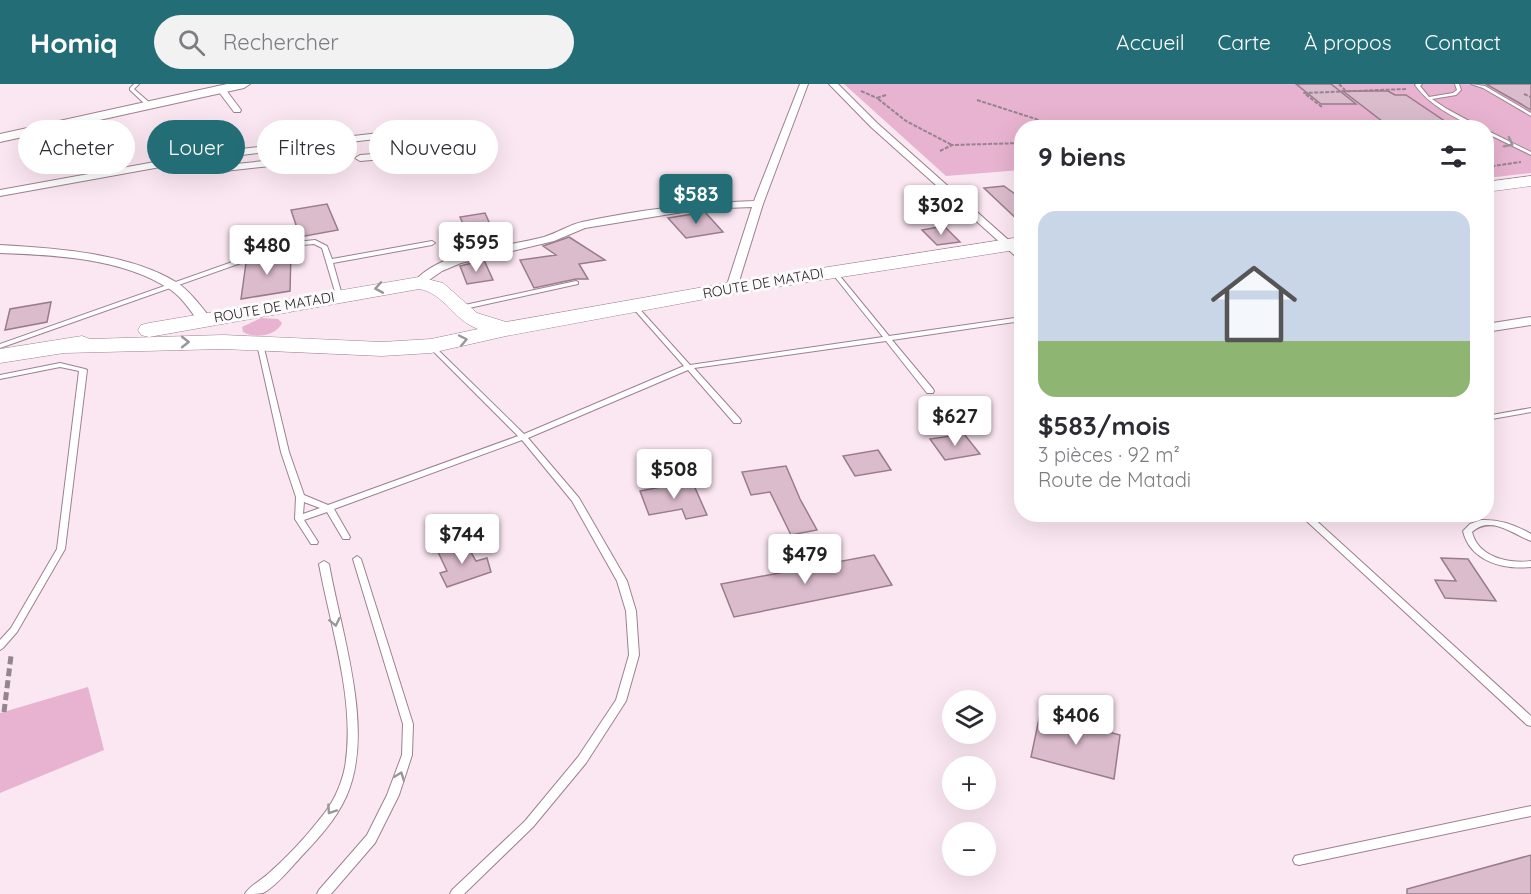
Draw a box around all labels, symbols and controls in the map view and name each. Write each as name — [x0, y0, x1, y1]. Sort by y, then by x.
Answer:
search box — [154, 15, 574, 69]
text: Homiq — [30, 25, 118, 60]
icon: search — [175, 26, 208, 59]
text: Rechercher — [223, 28, 339, 56]
text: Accueil — [1116, 29, 1185, 55]
text: Carte — [1218, 29, 1271, 55]
text: À propos — [1304, 29, 1392, 55]
text: Contact — [1425, 29, 1501, 55]
chip: Acheter — [18, 120, 135, 174]
chip: Louer — [147, 120, 245, 174]
chip: Filtres — [257, 120, 357, 174]
chip: Nouveau — [369, 120, 498, 174]
one-way arrow — [1502, 136, 1513, 147]
text: 9 biens — [1038, 140, 1126, 173]
icon: filters — [1437, 140, 1470, 173]
pin: $583 — [660, 174, 732, 225]
text: $583 — [673, 181, 719, 206]
pin: $302 — [905, 185, 977, 236]
text: $302 — [918, 192, 964, 217]
pin: $595 — [440, 222, 512, 273]
pin: $480 — [231, 225, 303, 276]
text: $595 — [453, 229, 499, 254]
text: $480 — [244, 232, 290, 257]
icon: home — [1200, 250, 1308, 358]
street label: ROUTE DE MATADI — [701, 264, 825, 302]
one-way arrow — [375, 281, 385, 294]
street label: ROUTE DE MATADI — [212, 288, 336, 326]
one-way arrow — [458, 334, 468, 347]
one-way arrow — [181, 336, 190, 348]
pin: $627 — [919, 396, 991, 447]
text: $627 — [932, 403, 978, 428]
text: $583/mois — [1038, 409, 1170, 442]
text: 3 pièces · 92 m² — [1038, 442, 1180, 467]
pin: $508 — [638, 449, 710, 500]
text: $508 — [651, 456, 697, 481]
text: Route de Matadi — [1038, 467, 1191, 492]
pin: $744 — [426, 514, 498, 565]
text: $744 — [439, 521, 485, 546]
pin: $479 — [769, 534, 841, 585]
text: $479 — [782, 541, 828, 566]
one-way arrow — [328, 617, 341, 627]
map controls — [942, 690, 996, 876]
button: layers — [942, 690, 996, 744]
pin: $406 — [1040, 695, 1112, 746]
text: $406 — [1052, 702, 1100, 727]
button: + — [942, 756, 996, 810]
one-way arrow — [393, 771, 406, 782]
one-way arrow — [327, 804, 338, 815]
button: − — [942, 822, 996, 876]

